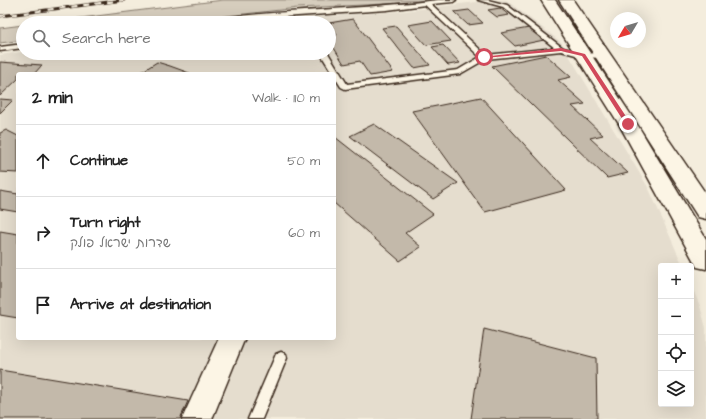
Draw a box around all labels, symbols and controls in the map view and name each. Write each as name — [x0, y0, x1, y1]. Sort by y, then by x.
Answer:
north arrow — [610, 12, 646, 48]
search box — [16, 16, 336, 60]
icon: search — [30, 27, 52, 49]
text: Search here — [62, 28, 151, 49]
route start — [475, 48, 493, 66]
text: 2 min — [32, 86, 73, 110]
text: Walk · 110 m — [252, 89, 320, 107]
route end — [619, 115, 637, 133]
icon: ahead — [32, 150, 54, 172]
text: Continue — [70, 150, 128, 171]
text: 50 m — [287, 152, 320, 170]
text: Turn right — [70, 212, 141, 233]
icon: right — [32, 222, 54, 244]
text: 60 m — [288, 224, 320, 242]
text: שדרות ישראל פולק — [70, 234, 171, 252]
map controls — [658, 263, 694, 407]
button: + — [658, 263, 694, 299]
icon: arrive — [32, 294, 54, 316]
text: Arrive at destination — [70, 294, 211, 315]
button: − — [658, 299, 694, 335]
button: locate — [658, 335, 694, 371]
button: layers — [658, 371, 694, 407]

